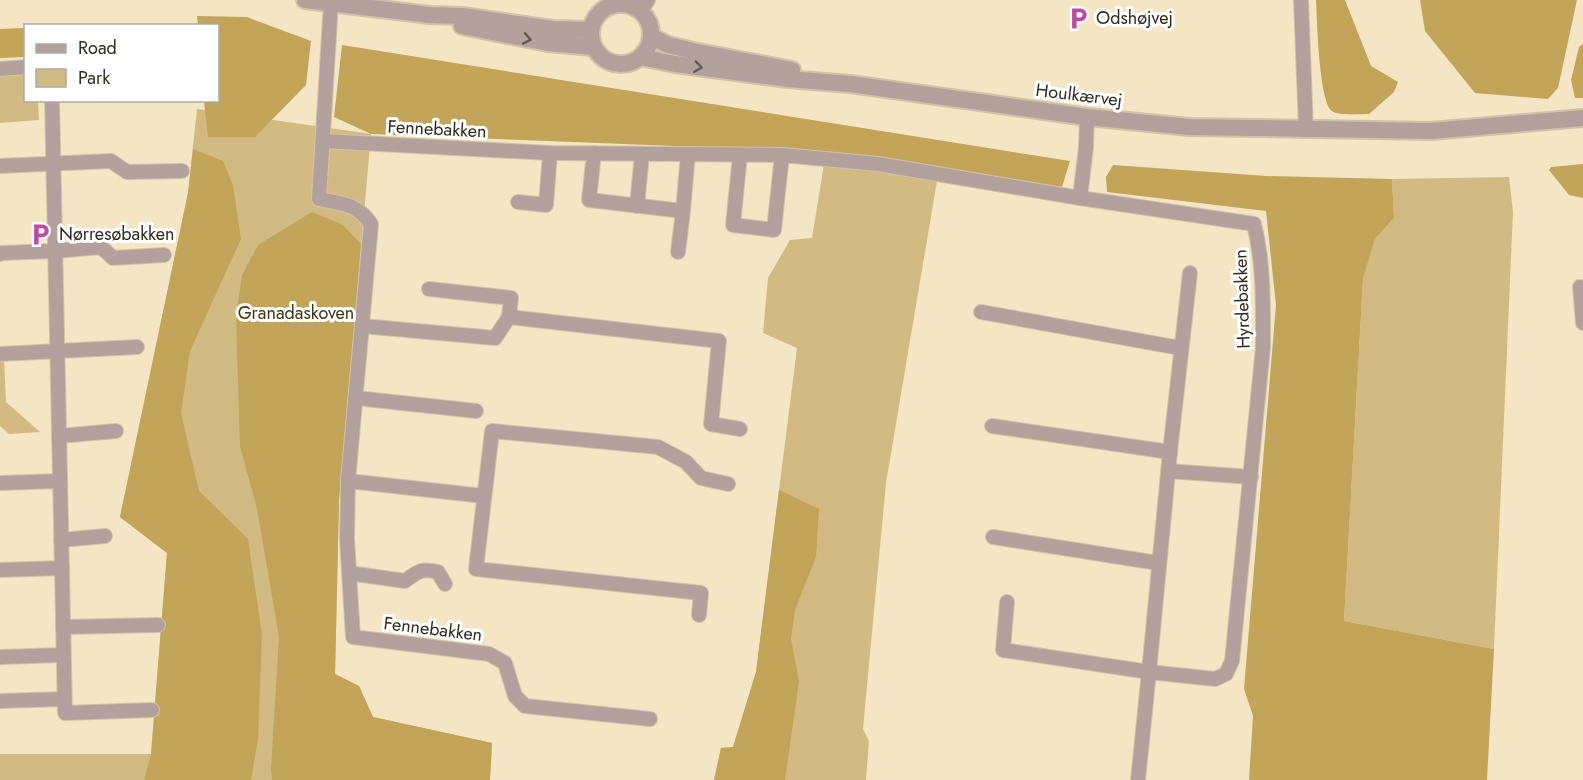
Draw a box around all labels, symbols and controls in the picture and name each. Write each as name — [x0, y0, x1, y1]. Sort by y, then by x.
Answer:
parking icon: Odshøjvej — [1065, 5, 1091, 31]
place label: Odshøjvej — [1096, 5, 1173, 31]
legend — [24, 24, 219, 102]
one-way arrow — [522, 32, 532, 45]
text: Road — [78, 35, 117, 61]
one-way arrow — [694, 61, 703, 73]
text: Park — [78, 65, 110, 91]
street label: Houlkærvej — [1034, 77, 1124, 113]
street label: Fennebakken — [387, 113, 487, 145]
parking icon: Nørresøbakken — [28, 221, 54, 247]
place label: Nørresøbakken — [59, 221, 174, 247]
street label: Hyrdebakken — [1227, 249, 1257, 349]
park label: Granadaskoven — [238, 300, 354, 326]
street label: Fennebakken — [382, 610, 484, 648]

